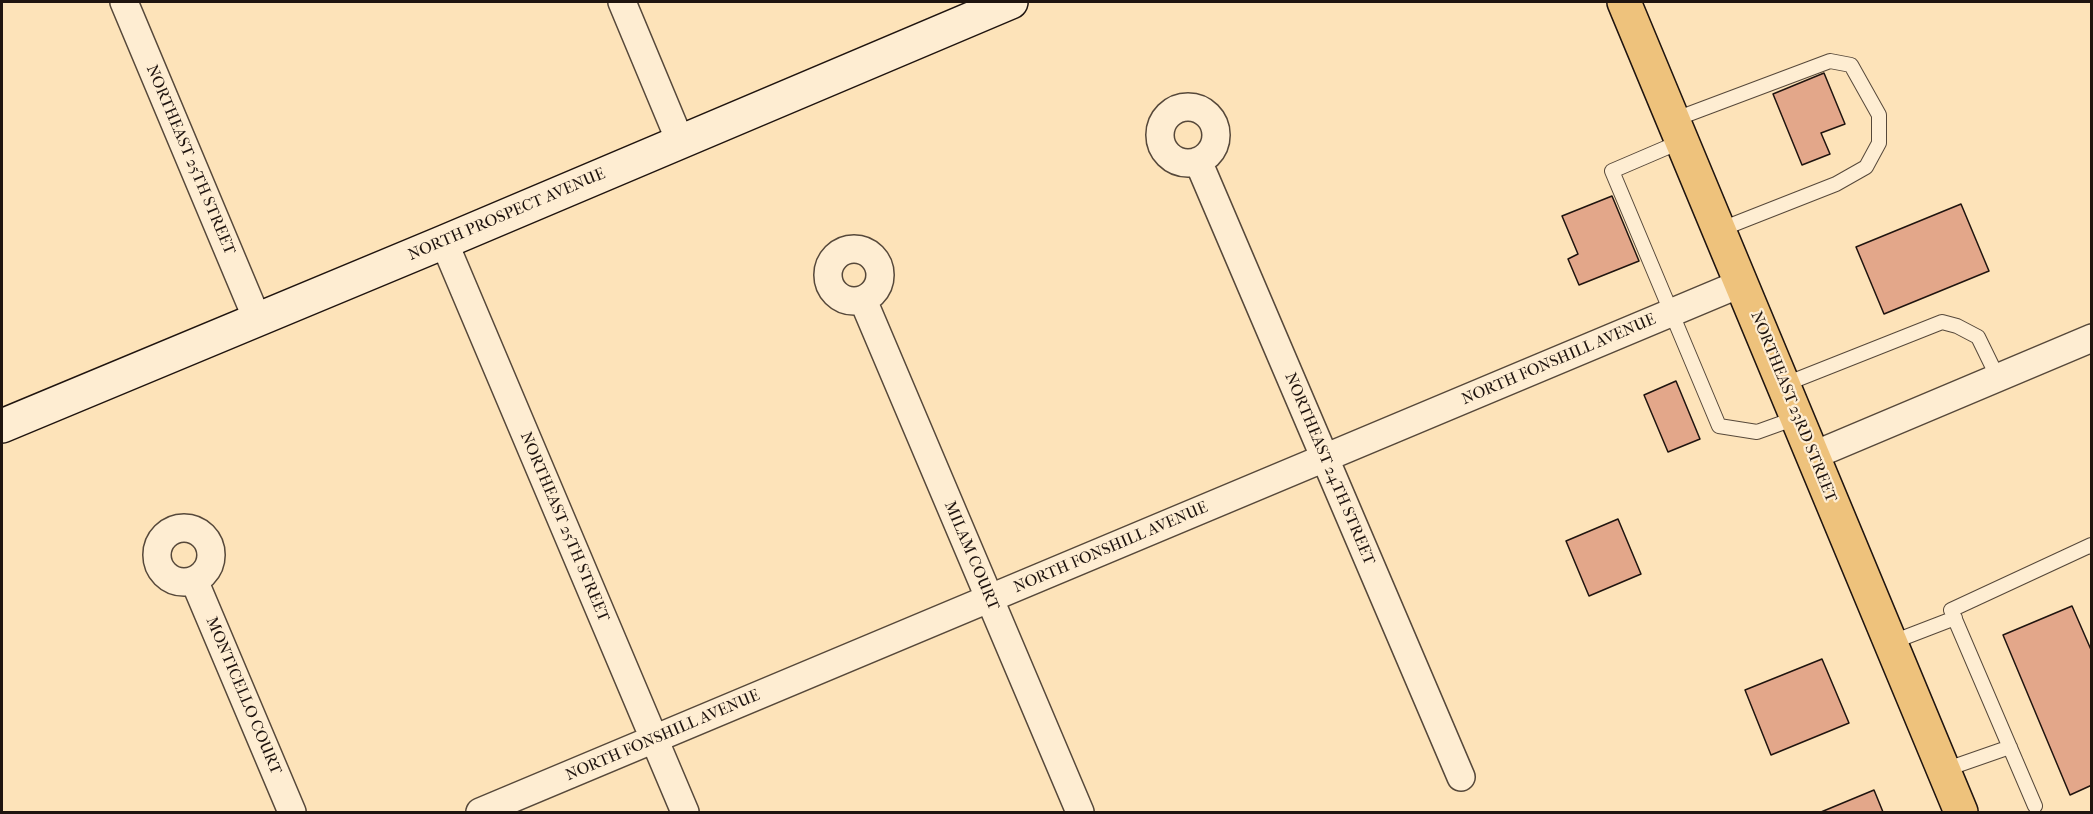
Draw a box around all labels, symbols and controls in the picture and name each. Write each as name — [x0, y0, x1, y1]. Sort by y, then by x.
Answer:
street label: NORTHEAST 25TH STREET — [141, 62, 239, 258]
street label: NORTH PROSPECT AVENUE — [406, 165, 608, 265]
street label: NORTHEAST 23RD STREET — [1746, 309, 1840, 505]
street label: NORTH FONSHILL AVENUE — [1459, 310, 1659, 410]
street label: NORTHEAST 24TH STREET — [1280, 370, 1378, 568]
street label: NORTHEAST 25TH STREET — [515, 429, 613, 625]
street label: MILAM COURT — [939, 498, 1003, 614]
street label: NORTH FONSHILL AVENUE — [1011, 498, 1211, 598]
street label: MONTICELLO COURT — [201, 614, 285, 778]
street label: NORTH FONSHILL AVENUE — [563, 686, 763, 786]

